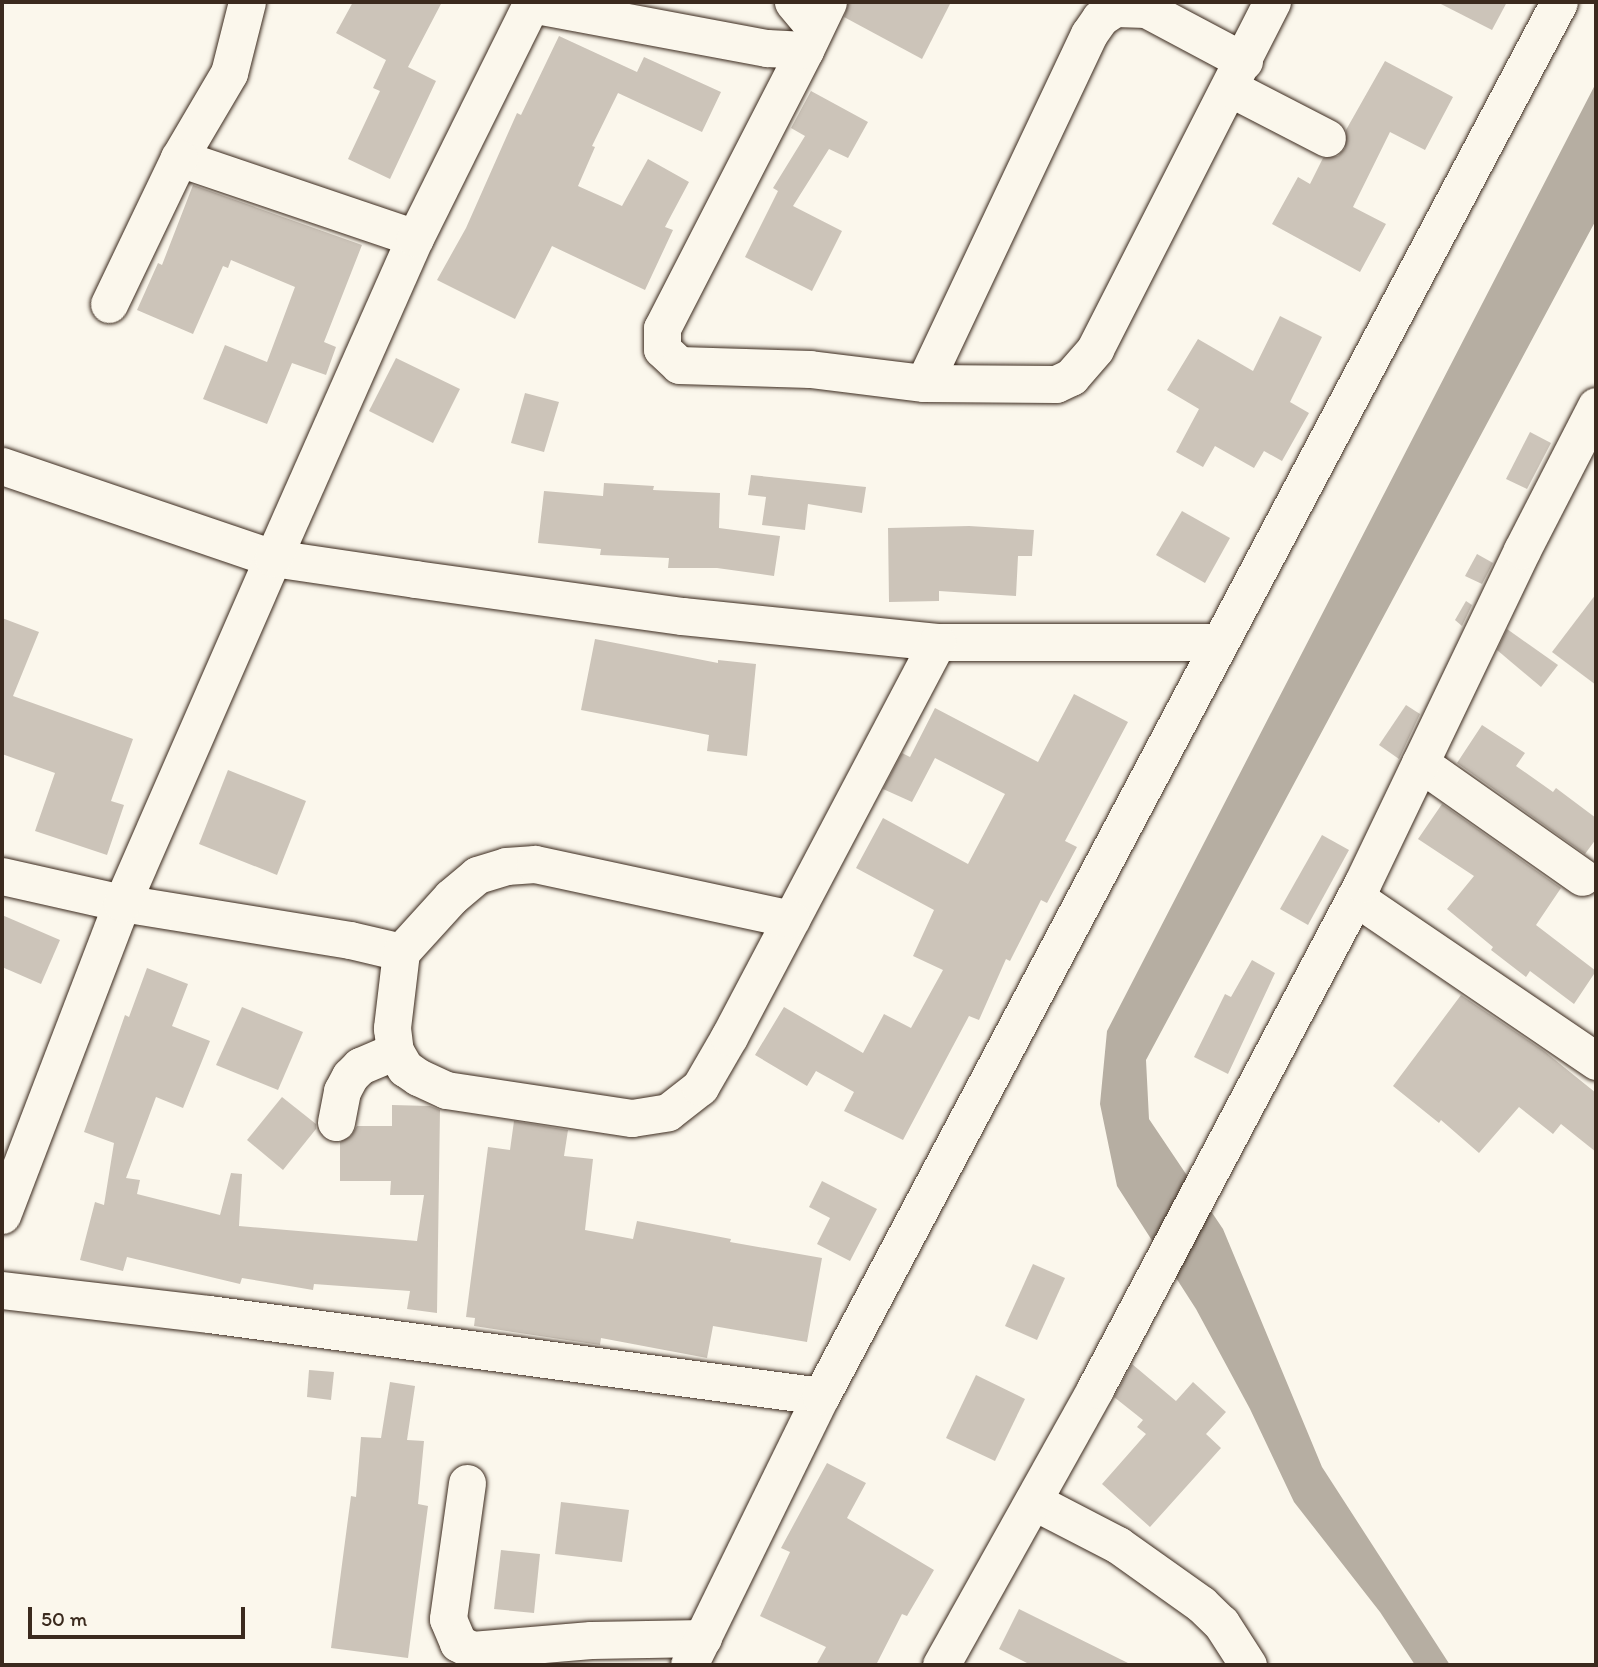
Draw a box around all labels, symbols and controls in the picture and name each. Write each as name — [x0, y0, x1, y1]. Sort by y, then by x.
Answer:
scale bar — [32, 1594, 248, 1638]
text: 50 m — [41, 1606, 87, 1631]

